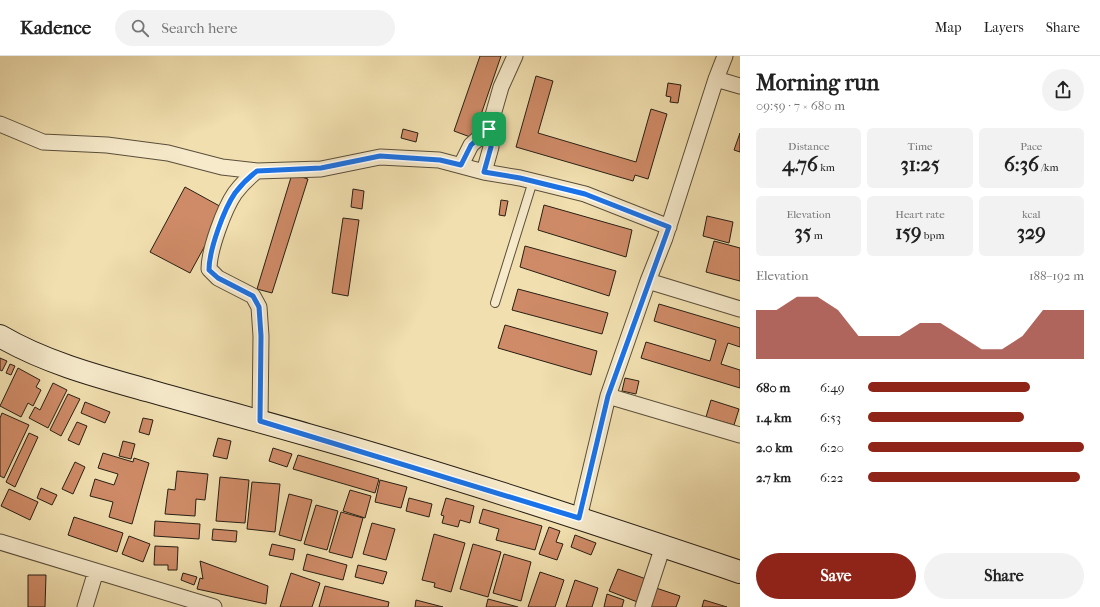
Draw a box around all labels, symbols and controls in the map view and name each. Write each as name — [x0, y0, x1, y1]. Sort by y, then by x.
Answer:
search box — [115, 10, 395, 46]
text: Kadence — [20, 17, 91, 39]
icon: search — [129, 17, 151, 39]
text: Search here — [161, 19, 237, 37]
text: Map — [935, 19, 962, 36]
text: Layers — [984, 19, 1024, 36]
text: Share — [1046, 19, 1080, 36]
button: share — [1042, 69, 1084, 111]
text: Morning run — [756, 70, 879, 96]
text: 09:59 · 7 × 680 m — [756, 98, 845, 113]
pin — [472, 112, 506, 146]
icon: arrive — [478, 118, 500, 140]
text: Distance — [788, 140, 829, 153]
text: Time — [907, 140, 932, 153]
text: Pace — [1020, 140, 1042, 153]
text: 4.76 — [782, 153, 818, 176]
text: 31:25 — [900, 153, 940, 176]
text: 6:36 — [1004, 153, 1039, 176]
text: km — [818, 161, 835, 174]
text: /km — [1039, 161, 1059, 174]
text: Elevation — [786, 208, 831, 221]
text: Heart rate — [895, 208, 945, 221]
text: kcal — [1022, 208, 1041, 221]
text: 35 — [794, 221, 811, 244]
text: 159 — [895, 221, 922, 244]
text: 329 — [1017, 221, 1046, 244]
text: m — [811, 229, 823, 242]
text: bpm — [922, 229, 945, 242]
text: Elevation — [756, 268, 809, 283]
text: 188–192 m — [1029, 268, 1084, 283]
text: 680 m — [756, 380, 790, 395]
text: 6:49 — [820, 380, 845, 395]
text: 1.4 km — [756, 410, 791, 425]
text: 6:53 — [820, 410, 841, 425]
text: 2.0 km — [756, 440, 793, 455]
text: 6:20 — [820, 440, 844, 455]
text: 2.7 km — [756, 470, 791, 485]
text: 6:22 — [820, 470, 844, 485]
button: Save — [756, 553, 916, 599]
button: Share — [924, 553, 1084, 599]

